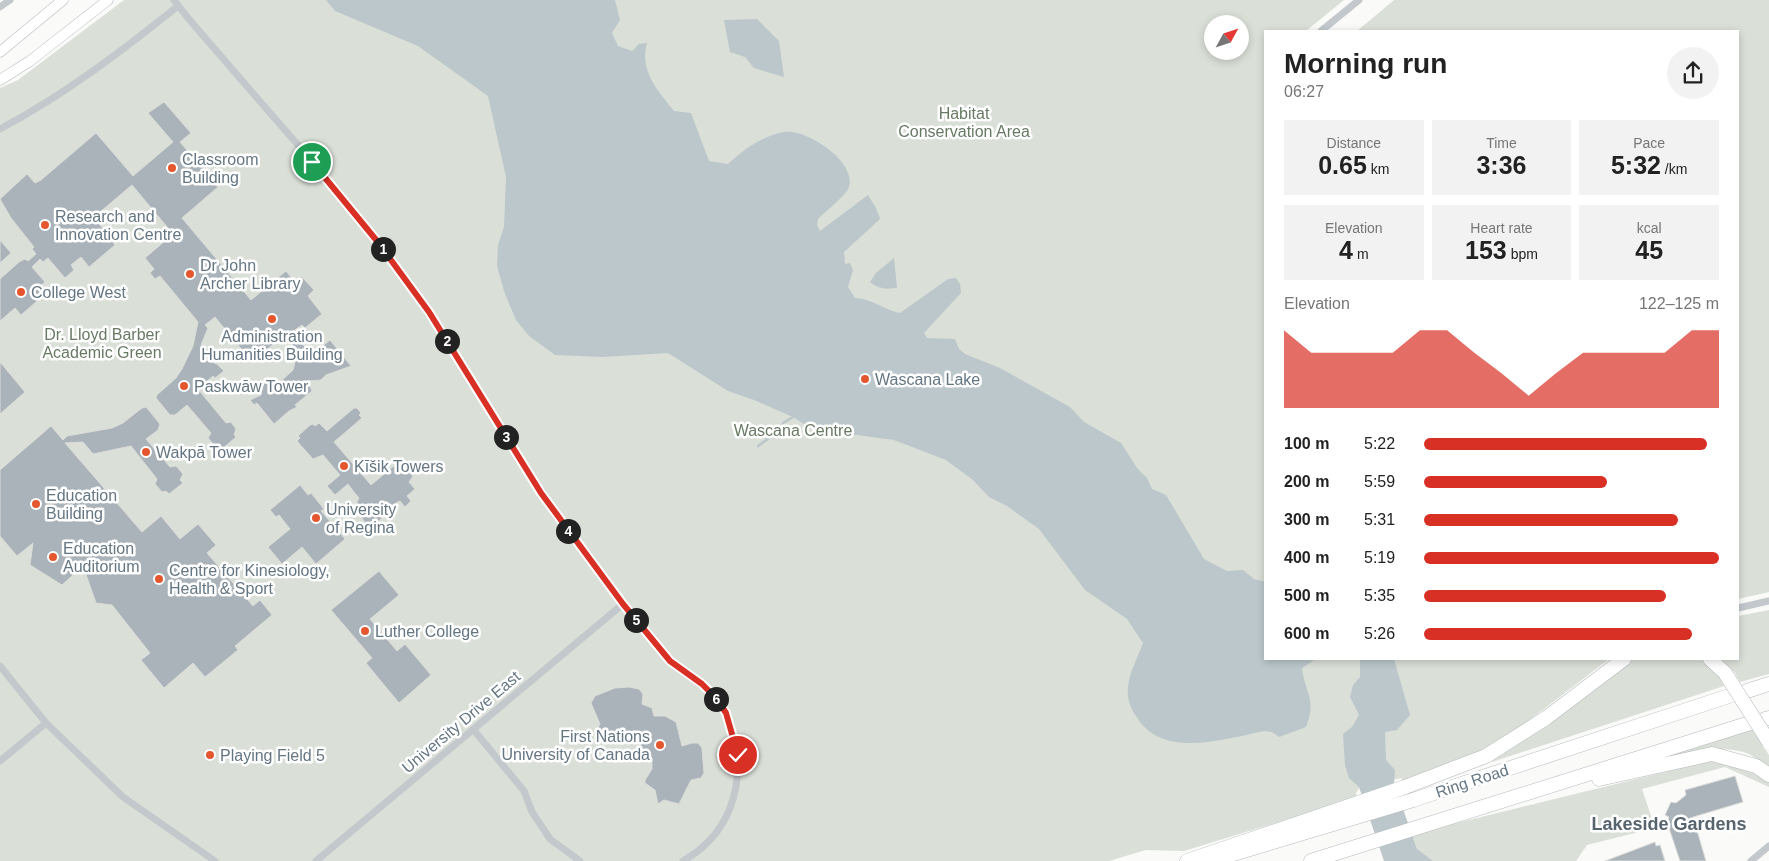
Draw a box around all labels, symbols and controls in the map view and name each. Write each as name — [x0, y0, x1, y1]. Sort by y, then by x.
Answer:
north arrow — [1204, 15, 1249, 60]
map controls — [1204, 15, 1249, 60]
button: share — [1667, 47, 1719, 99]
text: Morning run — [1284, 48, 1447, 79]
text: 06:27 — [1284, 83, 1324, 100]
park label: Habitat Conservation Area — [898, 105, 1030, 140]
text: Distance — [1327, 135, 1381, 151]
text: Time — [1486, 135, 1517, 151]
text: Pace — [1633, 135, 1665, 151]
pin — [291, 141, 333, 183]
icon: arrive — [298, 148, 326, 176]
place label: Classroom Building — [182, 151, 258, 186]
text: 0.65 — [1318, 151, 1367, 179]
text: 3:36 — [1476, 151, 1527, 179]
text: 5:32 — [1611, 151, 1661, 179]
text: km — [1367, 161, 1389, 177]
text: /km — [1661, 161, 1687, 177]
marker: Classroom Building — [166, 162, 178, 174]
place label: Research and Innovation Centre — [55, 208, 181, 243]
marker: Research and Innovation Centre — [39, 219, 51, 231]
text: Elevation — [1325, 220, 1383, 236]
text: Heart rate — [1470, 220, 1533, 236]
text: kcal — [1637, 220, 1662, 236]
pin: 1 — [370, 236, 396, 262]
text: 4 — [1339, 236, 1353, 264]
text: 153 — [1465, 236, 1507, 264]
text: 45 — [1635, 236, 1663, 264]
text: 1 — [380, 241, 387, 257]
text: m — [1353, 246, 1369, 262]
text: bpm — [1507, 246, 1538, 262]
place label: Dr John Archer Library — [200, 257, 300, 292]
marker: Dr John Archer Library — [184, 268, 196, 280]
place label: College West — [31, 284, 126, 301]
marker: College West — [15, 286, 27, 298]
text: Elevation — [1284, 295, 1350, 312]
text: 122–125 m — [1639, 295, 1719, 312]
marker: Administration Humanities Building — [266, 313, 278, 325]
park label: Dr. Lloyd Barber Academic Green — [42, 326, 162, 361]
place label: Administration Humanities Building — [201, 328, 343, 363]
pin: 2 — [434, 328, 460, 354]
text: 2 — [444, 333, 451, 349]
place label: Wascana Lake — [875, 371, 980, 388]
marker: Wascana Lake — [859, 373, 871, 385]
place label: Paskwāw Tower — [194, 378, 309, 395]
marker: Paskwāw Tower — [178, 380, 190, 392]
park label: Wascana Centre — [734, 422, 852, 439]
pin: 3 — [494, 424, 518, 450]
text: 3 — [503, 429, 510, 445]
text: 100 m — [1284, 435, 1329, 452]
text: 5:22 — [1364, 435, 1395, 452]
place label: Wakpā Tower — [156, 444, 253, 461]
marker: Wakpā Tower — [140, 446, 152, 458]
place label: Kīšik Towers — [354, 458, 444, 475]
marker: Kīšik Towers — [338, 460, 350, 472]
text: 200 m — [1284, 473, 1329, 490]
text: 5:59 — [1364, 473, 1395, 490]
place label: Education Building — [46, 487, 117, 522]
marker: Education Building — [30, 498, 42, 510]
place label: University of Regina — [326, 501, 396, 536]
text: 300 m — [1284, 511, 1329, 528]
text: 5:31 — [1364, 511, 1395, 528]
marker: University of Regina — [310, 512, 322, 524]
pin: 4 — [556, 518, 580, 544]
text: 4 — [565, 523, 572, 539]
place label: Education Auditorium — [63, 540, 139, 575]
text: 400 m — [1284, 549, 1329, 566]
text: 5:19 — [1364, 549, 1395, 566]
marker: Education Auditorium — [47, 551, 59, 563]
place label: Centre for Kinesiology, Health & Sport — [169, 562, 330, 597]
marker: Centre for Kinesiology, Health & Sport — [153, 573, 165, 585]
text: 500 m — [1284, 587, 1329, 604]
text: 5:35 — [1364, 587, 1395, 604]
pin: 5 — [624, 608, 648, 632]
text: 5 — [633, 612, 640, 628]
place label: Luther College — [375, 623, 479, 640]
marker: Luther College — [359, 625, 371, 637]
text: 600 m — [1284, 625, 1329, 642]
text: 5:26 — [1364, 625, 1395, 642]
street label: University Drive East — [399, 667, 524, 776]
pin: 6 — [704, 686, 728, 712]
text: 6 — [713, 691, 720, 707]
place label: First Nations University of Canada — [501, 728, 650, 763]
pin — [717, 734, 759, 776]
marker: First Nations University of Canada — [654, 739, 666, 751]
icon: check — [724, 741, 752, 769]
place label: Playing Field 5 — [220, 747, 325, 764]
marker: Playing Field 5 — [204, 749, 216, 761]
street label: Ring Road — [1433, 761, 1511, 801]
district label: Lakeside Gardens — [1591, 814, 1747, 834]

